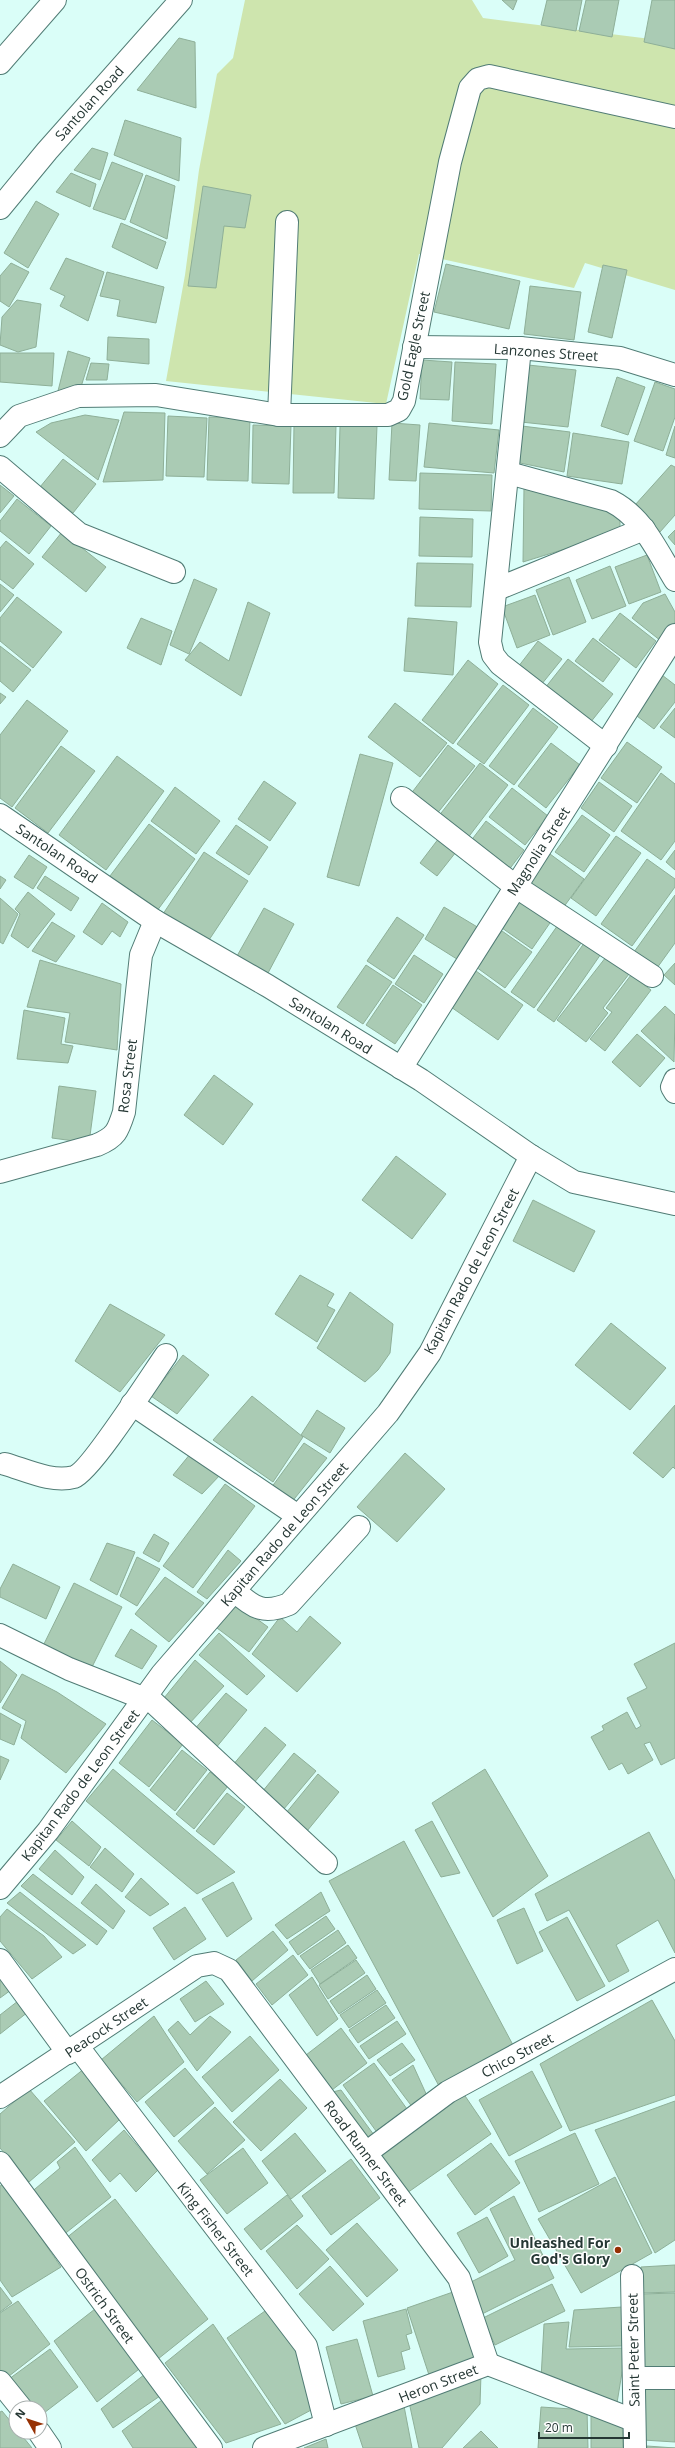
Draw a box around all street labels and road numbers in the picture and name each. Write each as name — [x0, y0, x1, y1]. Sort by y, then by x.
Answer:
street label: Santolan Road — [50, 62, 128, 144]
street label: Gold Eagle Street — [392, 289, 434, 403]
street label: Lanzones Street — [493, 339, 599, 365]
street label: Magnolia Street — [502, 803, 574, 899]
street label: Santolan Road — [13, 819, 101, 887]
street label: Santolan Road — [286, 992, 376, 1058]
street label: Rosa Street — [113, 1038, 141, 1114]
street label: Kapitan Rado de Leon Street — [419, 1185, 523, 1357]
street label: Kapitan Rado de Leon Street — [216, 1458, 352, 1610]
street label: Kapitan Rado de Leon Street — [17, 1705, 143, 1865]
street label: Peacock Street — [61, 1992, 151, 2062]
street label: Chico Street — [478, 2028, 556, 2082]
street label: Road Runner Street — [320, 2096, 412, 2210]
street label: King Fisher Street — [173, 2178, 259, 2280]
street label: Ostrich Street — [71, 2263, 139, 2347]
street label: Saint Peter Street — [623, 2293, 643, 2407]
street label: Heron Street — [396, 2359, 480, 2407]

